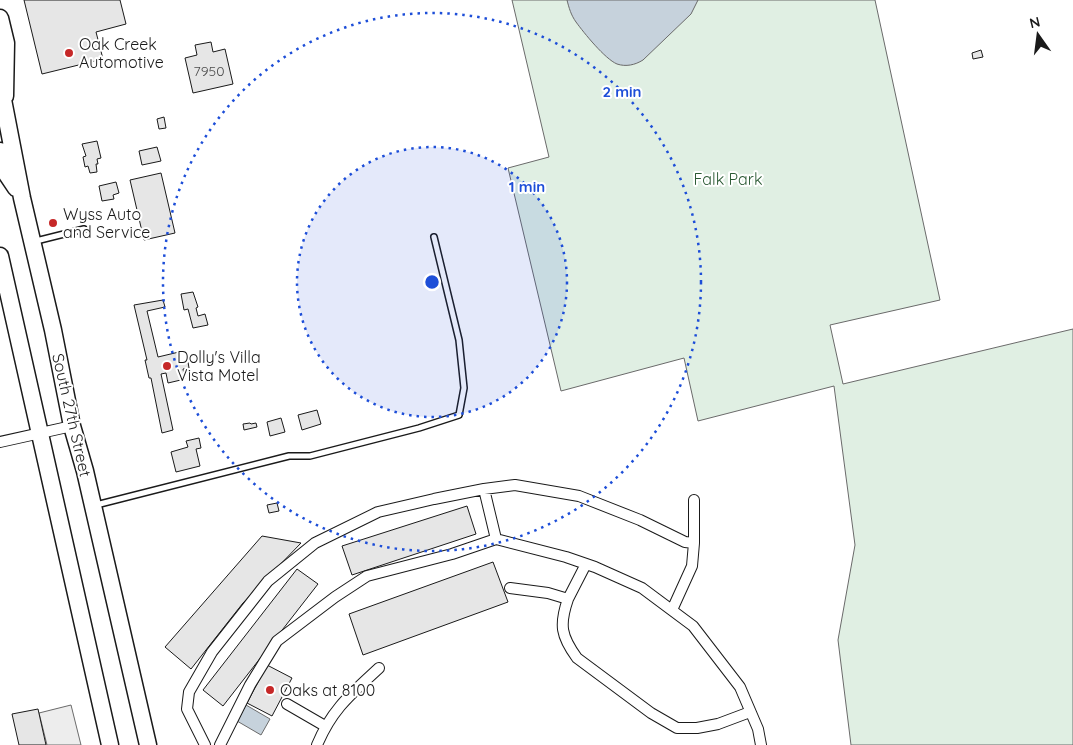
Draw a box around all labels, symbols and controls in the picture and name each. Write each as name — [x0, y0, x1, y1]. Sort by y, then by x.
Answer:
north arrow — [1013, 10, 1063, 60]
text: N — [1028, 12, 1042, 32]
place label: Oak Creek Automotive — [79, 34, 164, 72]
marker: Oak Creek Automotive — [63, 47, 75, 59]
house number: 7950 — [194, 62, 224, 80]
text: 2 min — [602, 82, 642, 101]
park label: Falk Park — [694, 169, 762, 189]
text: 1 min — [509, 177, 545, 196]
place label: Wyss Auto and Service — [63, 204, 150, 242]
marker: Wyss Auto and Service — [47, 217, 59, 229]
centre of rings — [423, 273, 441, 291]
place label: Dolly's Villa Vista Motel — [177, 347, 261, 385]
street label: South 27th Street — [48, 351, 96, 479]
marker: Dolly's Villa Vista Motel — [161, 360, 173, 372]
place label: Oaks at 8100 — [280, 680, 375, 700]
marker: Oaks at 8100 — [264, 684, 276, 696]

